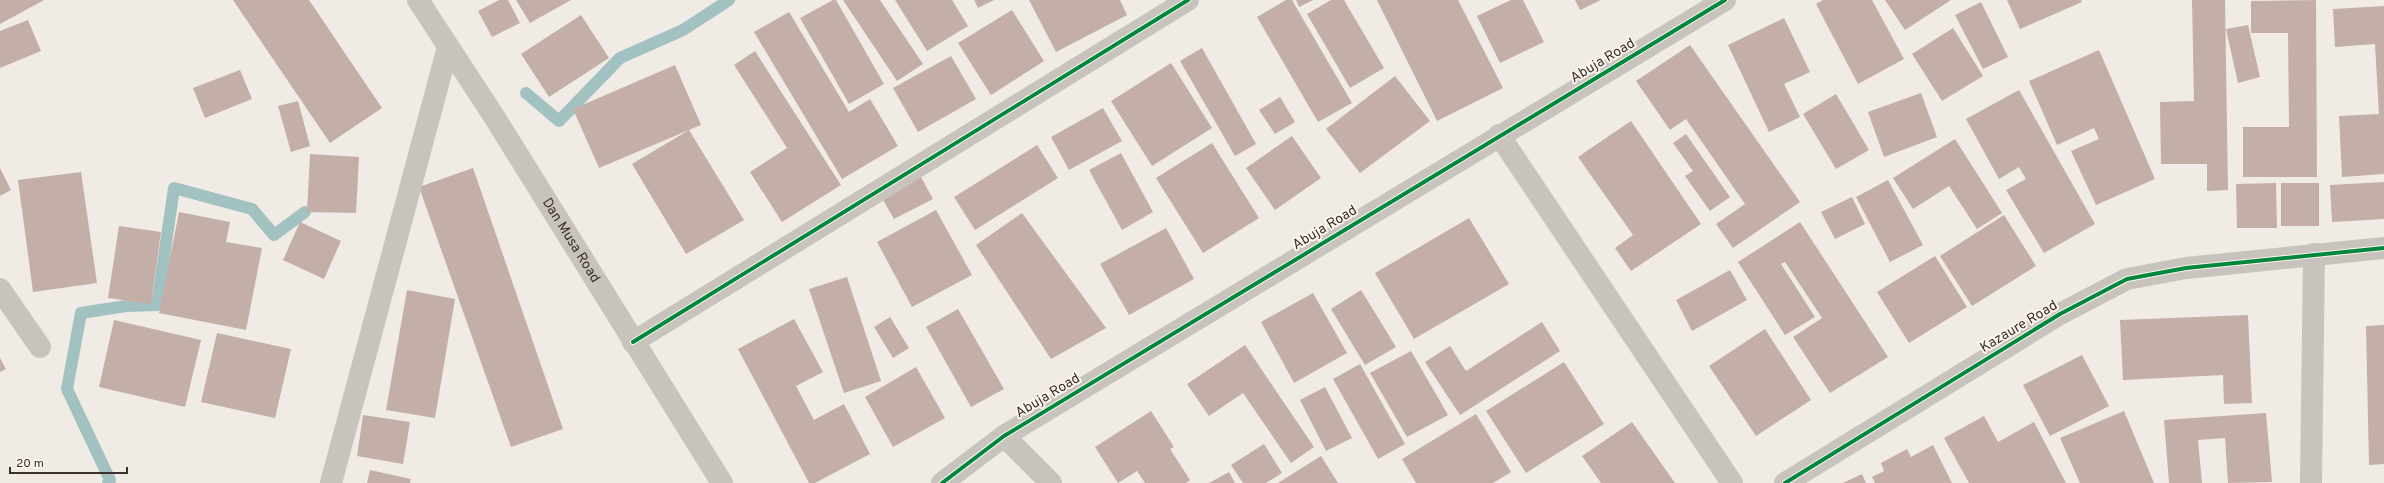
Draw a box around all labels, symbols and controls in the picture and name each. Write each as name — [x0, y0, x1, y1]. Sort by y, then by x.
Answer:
street label: Abuja Road — [1568, 35, 1638, 87]
street label: Dan Musa Road — [538, 195, 604, 286]
street label: Abuja Road — [1290, 202, 1360, 254]
street label: Kazaure Road — [1977, 297, 2061, 357]
street label: Abuja Road — [1013, 370, 1083, 422]
scale bar — [10, 449, 127, 475]
text: 20 m — [16, 456, 44, 472]

